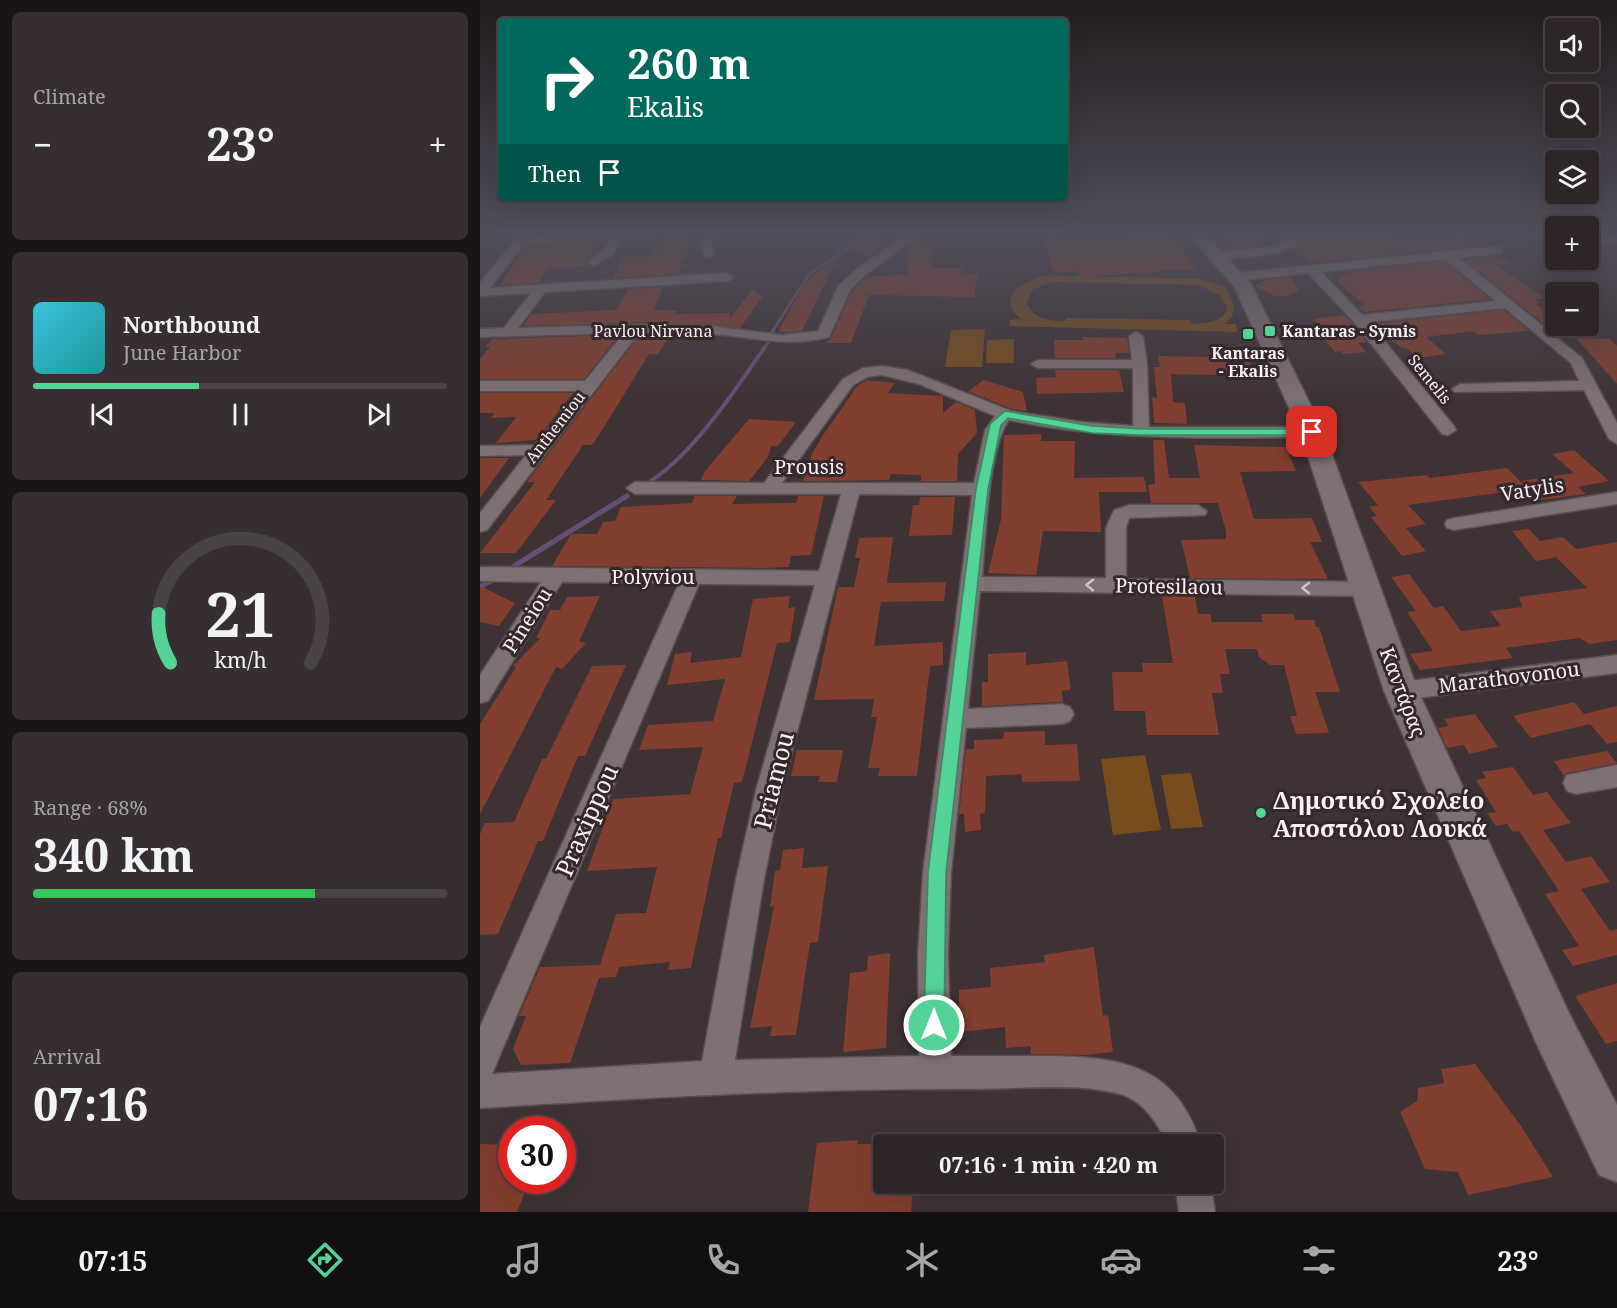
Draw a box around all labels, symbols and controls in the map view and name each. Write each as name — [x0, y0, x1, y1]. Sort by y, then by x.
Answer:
map controls — [1545, 18, 1599, 336]
button: sound — [1545, 18, 1599, 72]
text: 260 m — [627, 34, 751, 91]
icon: right — [528, 42, 606, 120]
text: Climate — [33, 83, 106, 110]
button: search — [1545, 84, 1599, 138]
text: Ekalis — [627, 88, 704, 125]
text: 23° — [206, 113, 275, 174]
text: − — [33, 122, 52, 167]
text: + — [429, 122, 447, 167]
button: layers — [1545, 150, 1599, 204]
icon: arrive — [593, 156, 626, 189]
text: Then — [528, 158, 581, 188]
button: + — [1545, 216, 1599, 270]
button: − — [1545, 282, 1599, 336]
text: Northbound — [123, 309, 260, 339]
street label: Pavlou Nirvana — [594, 320, 712, 342]
place label: Kantaras - Symis — [1282, 320, 1416, 342]
marker: Kantaras - Symis — [1263, 324, 1277, 338]
marker: Kantaras - Ekalis — [1241, 327, 1255, 341]
text: June Harbor — [123, 339, 241, 366]
place label: Kantaras - Ekalis — [1211, 342, 1285, 382]
street label: Semelis — [1403, 349, 1457, 409]
street label: Anthemiou — [520, 387, 590, 467]
icon: previous — [86, 398, 119, 431]
icon: pause — [224, 398, 257, 431]
icon: next — [362, 398, 395, 431]
pin — [1286, 406, 1337, 457]
icon: arrive — [1295, 415, 1328, 448]
street label: Prousis — [774, 453, 844, 480]
street label: Vatylis — [1499, 471, 1565, 507]
street label: Polyviou — [611, 563, 695, 590]
text: 21 — [205, 570, 275, 655]
street label: Protesilaou — [1115, 572, 1223, 600]
one-way arrow — [1086, 579, 1095, 591]
street label: Pineiou — [496, 582, 558, 658]
one-way arrow — [1302, 582, 1311, 594]
street label: Καντάρας — [1374, 643, 1432, 741]
text: km/h — [214, 645, 267, 674]
street label: Marathovonou — [1437, 655, 1581, 699]
street label: Priamou — [745, 728, 801, 832]
street label: Praxippou — [547, 759, 625, 881]
place label: Δημοτικό Σχολείο Αποστόλου Λουκά — [1273, 783, 1487, 844]
text: Range · 68% — [33, 794, 147, 821]
marker: Δημοτικό Σχολείο Αποστόλου Λουκά — [1254, 806, 1268, 820]
text: 340 km — [33, 824, 194, 885]
position arrow — [902, 993, 966, 1057]
text: Arrival — [33, 1043, 101, 1070]
text: 07:16 — [33, 1073, 148, 1134]
speed limit sign: 30 — [498, 1116, 576, 1194]
text: 07:16 · 1 min · 420 m — [939, 1149, 1158, 1179]
icon: directions — [304, 1239, 346, 1281]
icon: music — [503, 1239, 545, 1281]
icon: phone — [702, 1239, 744, 1281]
icon: climate — [901, 1239, 943, 1281]
icon: car — [1100, 1239, 1142, 1281]
icon: filters — [1298, 1239, 1340, 1281]
text: 07:15 — [78, 1242, 148, 1279]
text: 23° — [1497, 1242, 1539, 1279]

